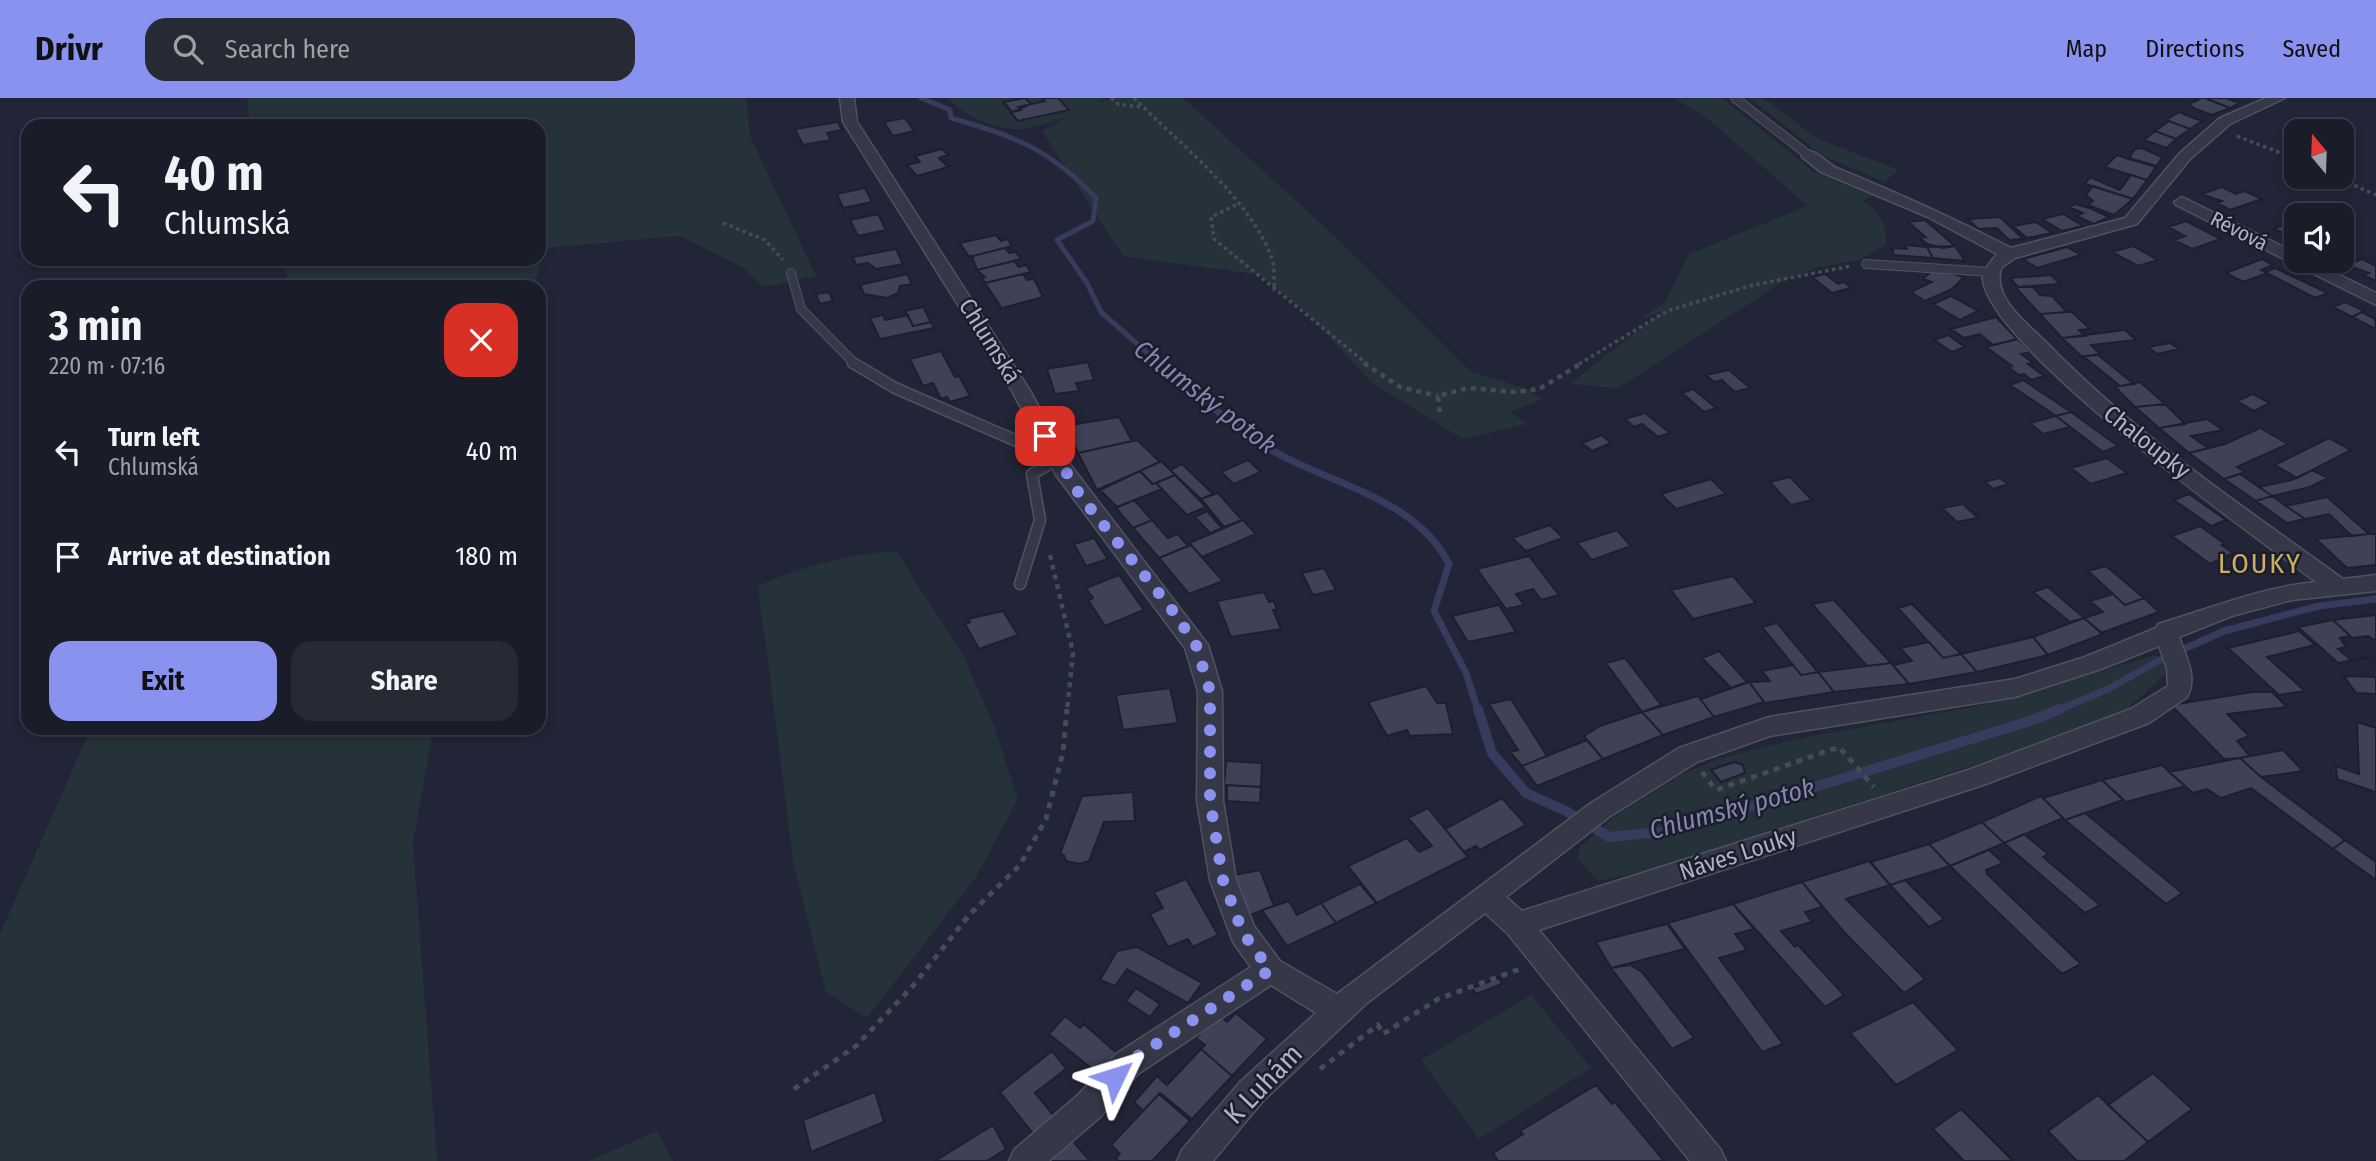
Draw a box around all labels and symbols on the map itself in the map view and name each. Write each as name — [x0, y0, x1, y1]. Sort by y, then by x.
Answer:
north arrow — [2284, 119, 2354, 189]
street label: Révová — [2206, 206, 2272, 256]
street label: Chlumská — [953, 293, 1027, 389]
water label: Chlumský potok — [1128, 334, 1282, 461]
street label: Chaloupky — [2098, 400, 2196, 485]
pin — [1015, 406, 1075, 466]
district label: LOUKY — [2218, 547, 2302, 580]
water label: Chlumský potok — [1646, 772, 1818, 846]
street label: Náves Louky — [1676, 822, 1800, 886]
street label: K Luhám — [1217, 1037, 1309, 1131]
position arrow — [1078, 1040, 1152, 1114]

